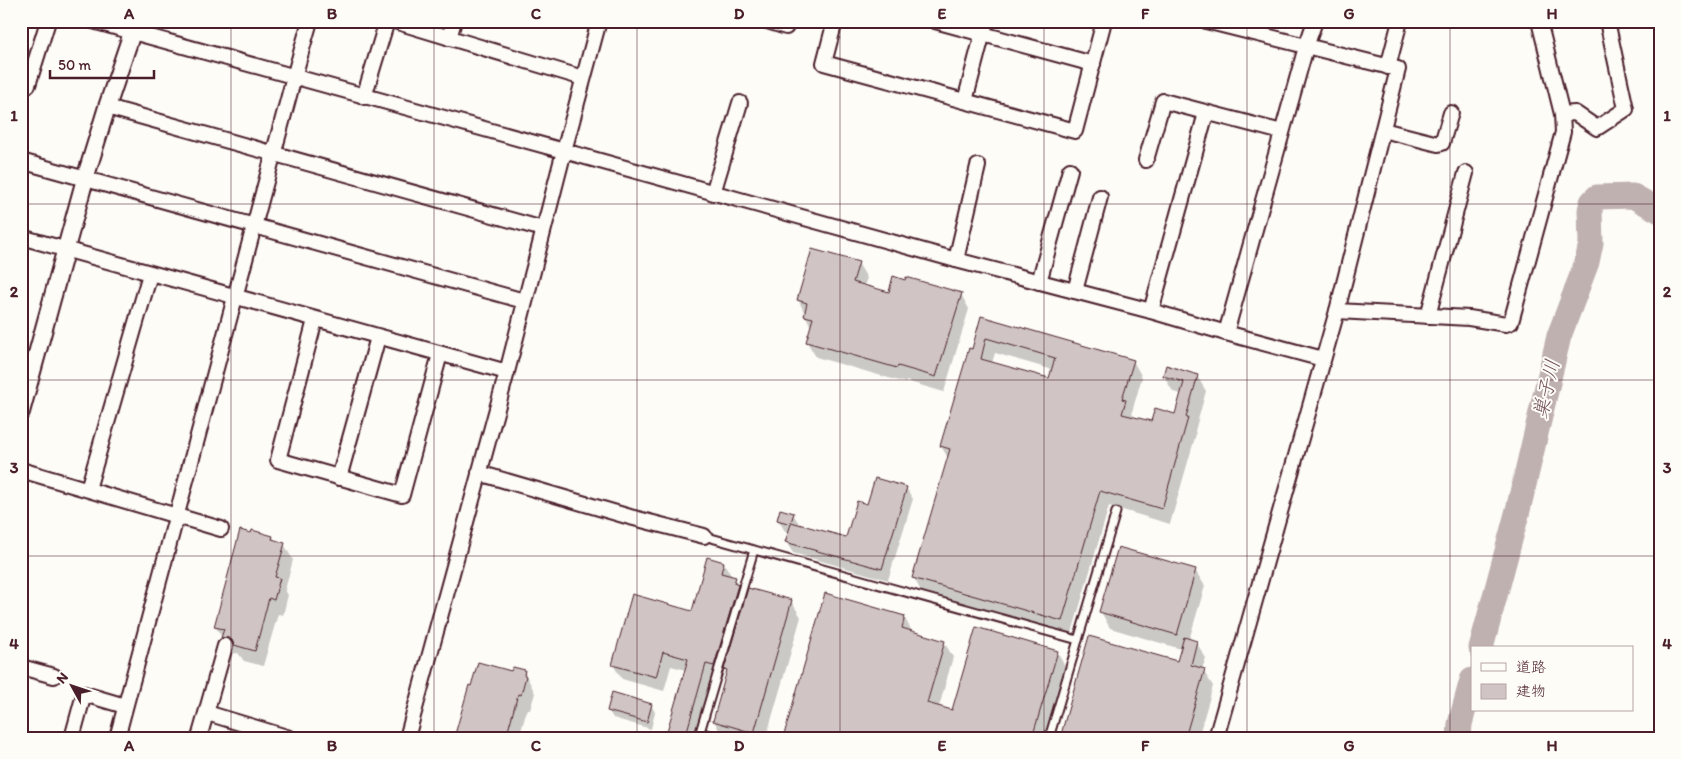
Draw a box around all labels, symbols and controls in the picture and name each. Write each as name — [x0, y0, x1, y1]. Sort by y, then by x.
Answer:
text: A — [123, 4, 135, 23]
text: B — [327, 4, 338, 23]
text: C — [531, 4, 542, 23]
text: D — [734, 4, 745, 23]
text: E — [938, 4, 947, 23]
text: F — [1141, 4, 1150, 23]
text: G — [1343, 4, 1355, 23]
text: H — [1546, 4, 1558, 23]
scale bar — [50, 48, 154, 80]
text: 50 m — [58, 56, 91, 74]
text: 1 — [10, 106, 18, 125]
text: 1 — [1663, 106, 1671, 125]
text: 2 — [10, 282, 19, 301]
text: 2 — [1663, 282, 1672, 301]
water label: 巣子川 — [1528, 357, 1564, 421]
text: 3 — [10, 458, 19, 477]
text: 3 — [1663, 458, 1672, 477]
text: 4 — [9, 634, 19, 653]
text: 4 — [1662, 634, 1672, 653]
legend — [1471, 646, 1634, 712]
text: 道路 — [1516, 658, 1546, 676]
north arrow — [48, 662, 98, 712]
text: N — [53, 669, 72, 687]
text: 建物 — [1516, 682, 1546, 700]
text: A — [123, 736, 135, 755]
text: B — [327, 736, 338, 755]
text: C — [531, 736, 542, 755]
text: D — [734, 736, 745, 755]
text: E — [938, 736, 947, 755]
text: F — [1141, 736, 1150, 755]
text: G — [1343, 736, 1355, 755]
text: H — [1546, 736, 1558, 755]

